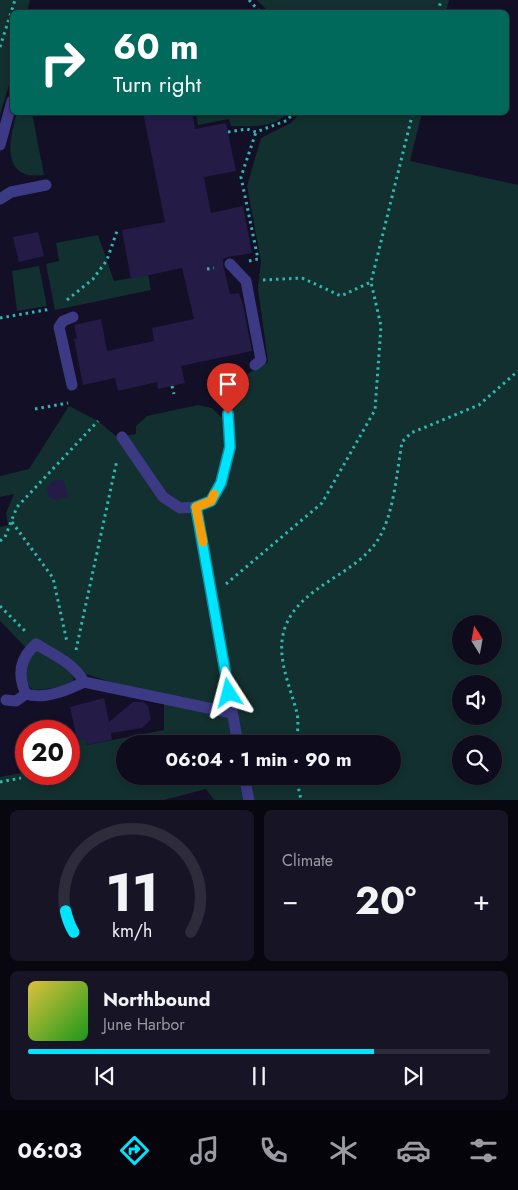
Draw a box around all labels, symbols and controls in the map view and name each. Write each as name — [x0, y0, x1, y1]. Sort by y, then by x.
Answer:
text: 60 m — [113, 22, 199, 72]
icon: right — [30, 30, 95, 95]
text: Turn right — [113, 68, 201, 100]
pin — [207, 363, 249, 414]
icon: arrive — [214, 370, 242, 398]
north arrow — [452, 615, 502, 665]
map controls — [452, 615, 502, 785]
position arrow — [202, 666, 254, 718]
button: sound — [452, 675, 502, 725]
speed limit sign: 20 — [15, 720, 80, 785]
button: search — [452, 735, 502, 785]
text: 06:04 · 1 min · 90 m — [166, 746, 351, 773]
text: Climate — [282, 849, 333, 872]
text: 11 — [106, 855, 158, 931]
text: 20° — [355, 873, 416, 928]
text: − — [282, 880, 299, 921]
text: + — [473, 880, 490, 921]
text: km/h — [112, 918, 152, 944]
text: Northbound — [103, 986, 210, 1013]
text: June Harbor — [103, 1013, 185, 1036]
icon: previous — [91, 1062, 119, 1090]
icon: pause — [245, 1062, 273, 1090]
icon: next — [399, 1062, 427, 1090]
icon: directions — [117, 1133, 152, 1168]
icon: music — [187, 1133, 222, 1168]
icon: phone — [256, 1133, 291, 1168]
icon: climate — [326, 1133, 361, 1168]
icon: car — [396, 1133, 431, 1168]
icon: filters — [466, 1133, 501, 1168]
text: 06:03 — [17, 1134, 82, 1166]

